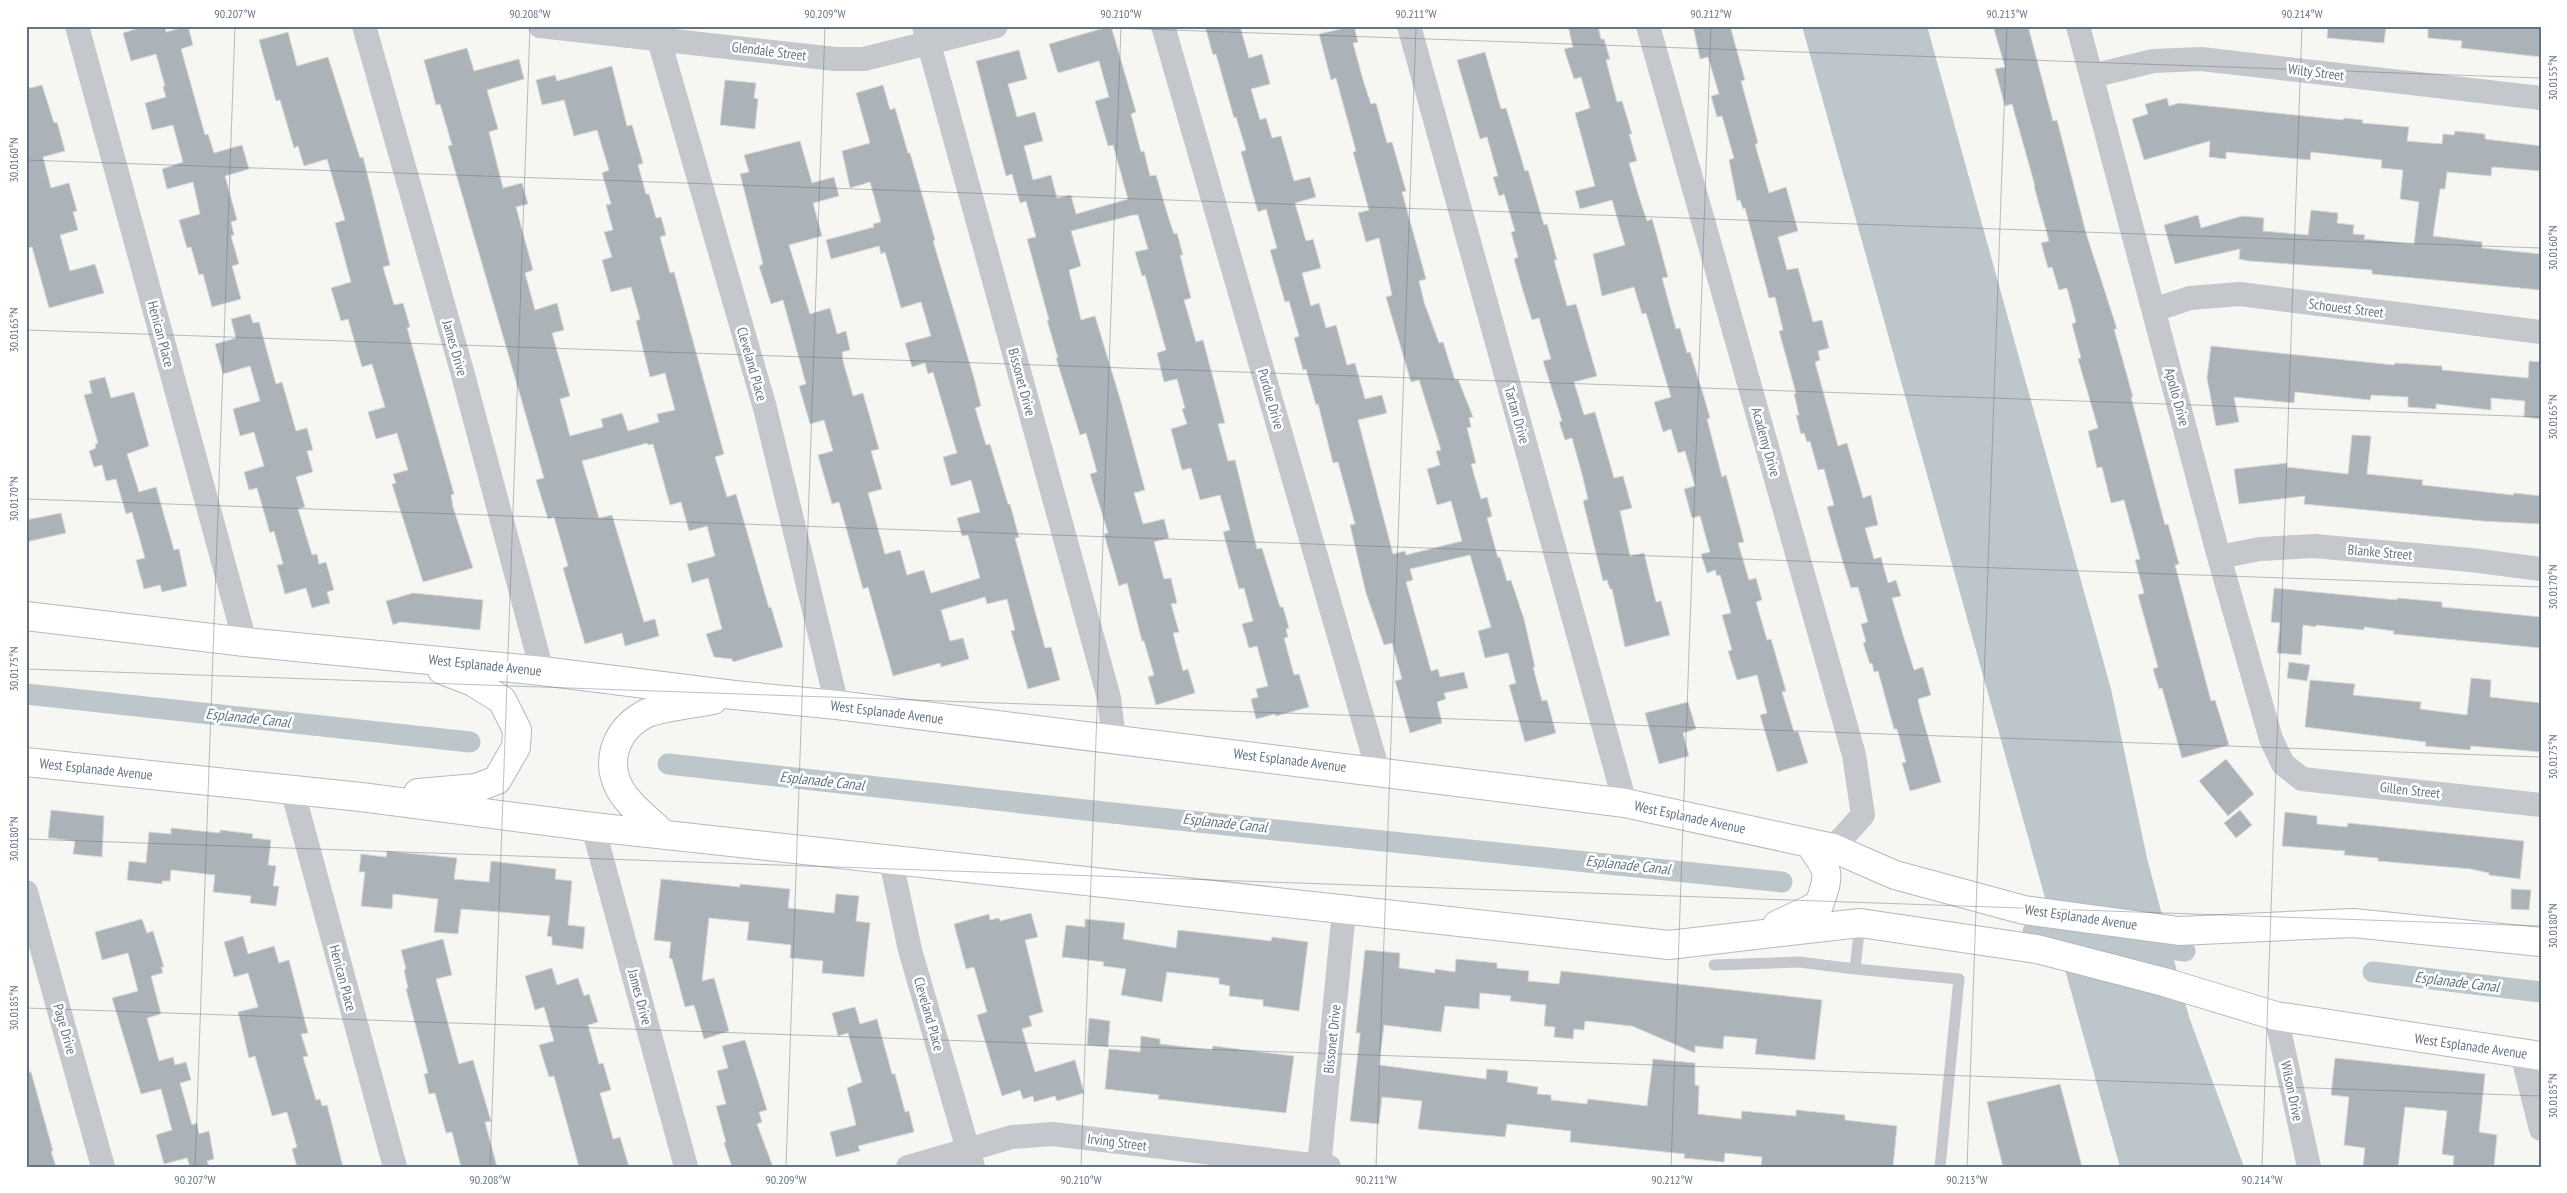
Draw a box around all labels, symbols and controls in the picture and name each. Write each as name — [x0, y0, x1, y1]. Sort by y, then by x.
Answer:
text: 90.207°W — [214, 6, 256, 21]
text: 90.208°W — [509, 6, 551, 21]
text: 90.209°W — [804, 6, 846, 21]
text: 90.210°W — [1100, 6, 1142, 21]
text: 90.211°W — [1395, 6, 1437, 21]
text: 90.212°W — [1690, 6, 1732, 21]
text: 90.213°W — [1986, 6, 2028, 21]
text: 90.214°W — [2281, 6, 2323, 21]
street label: Glendale Street — [731, 38, 807, 65]
text: 30.0155°N — [2545, 55, 2560, 101]
street label: Wilty Street — [2287, 60, 2345, 84]
text: 30.0160°N — [6, 137, 21, 183]
text: 30.0160°N — [2545, 225, 2560, 271]
street label: Schouest Street — [2307, 294, 2385, 322]
street label: Henican Place — [144, 299, 179, 369]
text: 30.0165°N — [6, 307, 21, 353]
street label: James Drive — [438, 317, 472, 378]
street label: Cleveland Place — [733, 325, 771, 403]
street label: Bissonet Drive — [1004, 346, 1040, 418]
street label: Apollo Drive — [2161, 366, 2193, 428]
street label: Purdue Drive — [1254, 367, 1288, 432]
street label: Tartan Drive — [1500, 384, 1534, 446]
text: 30.0165°N — [2545, 394, 2560, 440]
street label: Academy Drive — [1748, 405, 1785, 479]
text: 30.0170°N — [6, 476, 21, 522]
street label: Blanke Street — [2347, 540, 2413, 564]
text: 30.0170°N — [2545, 564, 2560, 610]
text: 30.0175°N — [6, 646, 21, 692]
street label: West Esplanade Avenue — [428, 650, 543, 680]
street label: West Esplanade Avenue — [830, 696, 945, 728]
water label: Esplanade Canal — [205, 704, 293, 732]
text: 30.0175°N — [2545, 734, 2560, 780]
street label: West Esplanade Avenue — [1233, 744, 1348, 776]
street label: West Esplanade Avenue — [39, 754, 154, 784]
water label: Esplanade Canal — [779, 767, 867, 795]
street label: Gillen Street — [2379, 778, 2441, 802]
street label: West Esplanade Avenue — [1633, 796, 1748, 838]
water label: Esplanade Canal — [1182, 809, 1270, 837]
text: 30.0180°N — [6, 816, 21, 862]
water label: Esplanade Canal — [1585, 851, 1673, 879]
street label: West Esplanade Avenue — [2024, 900, 2139, 934]
text: 30.0180°N — [2545, 903, 2560, 949]
street label: Henican Place — [326, 943, 361, 1013]
street label: James Drive — [624, 966, 656, 1027]
water label: Esplanade Canal — [2414, 967, 2502, 996]
street label: Cleveland Place — [910, 975, 948, 1053]
text: 30.0185°N — [6, 985, 21, 1031]
street label: Page Drive — [49, 1002, 81, 1057]
street label: Bissonet Drive — [1319, 1003, 1345, 1074]
street label: West Esplanade Avenue — [2414, 1029, 2529, 1063]
street label: Wilson Drive — [2277, 1059, 2307, 1123]
text: 30.0185°N — [2545, 1073, 2560, 1119]
street label: Irving Street — [1086, 1129, 1148, 1155]
text: 90.207°W — [174, 1172, 216, 1187]
text: 90.208°W — [469, 1172, 511, 1187]
text: 90.209°W — [765, 1172, 807, 1187]
text: 90.210°W — [1060, 1172, 1102, 1187]
text: 90.211°W — [1355, 1172, 1397, 1187]
text: 90.212°W — [1651, 1172, 1693, 1187]
text: 90.213°W — [1946, 1172, 1988, 1187]
text: 90.214°W — [2241, 1172, 2283, 1187]

